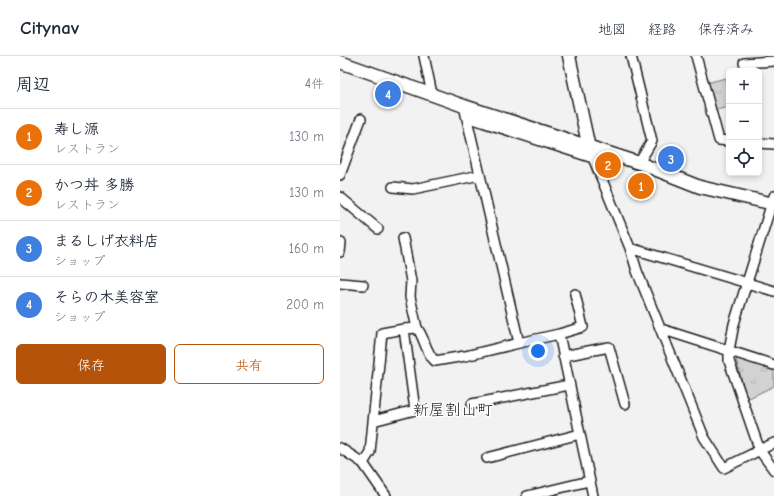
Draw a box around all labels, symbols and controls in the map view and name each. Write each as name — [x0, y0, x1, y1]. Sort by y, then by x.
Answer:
text: Citynav — [20, 17, 79, 39]
text: 地図 — [598, 21, 626, 38]
text: 経路 — [648, 21, 676, 38]
text: 保存済み — [698, 21, 754, 38]
map controls — [726, 68, 762, 176]
button: + — [726, 68, 762, 104]
text: 周辺 — [16, 75, 50, 94]
text: 4件 — [305, 76, 324, 91]
pin: 4 — [375, 79, 401, 109]
button: − — [726, 104, 762, 140]
text: 寿し源 — [54, 120, 99, 138]
text: 1 — [26, 129, 32, 144]
text: 130 m — [289, 129, 324, 144]
button: locate — [726, 140, 762, 176]
text: レストラン — [54, 141, 120, 156]
pin: 3 — [658, 144, 684, 174]
pin: 2 — [595, 150, 621, 180]
pin: 1 — [628, 171, 654, 201]
text: かつ丼 多勝 — [54, 176, 134, 194]
text: 2 — [26, 185, 32, 200]
text: 130 m — [289, 185, 324, 200]
text: レストラン — [54, 197, 120, 212]
text: まるしげ衣料店 — [54, 232, 159, 250]
text: 3 — [26, 241, 32, 256]
text: 160 m — [289, 241, 324, 256]
text: ショップ — [54, 253, 105, 268]
text: そらの木美容室 — [54, 288, 159, 306]
text: 4 — [26, 297, 32, 312]
text: 200 m — [286, 297, 324, 312]
text: ショップ — [54, 309, 105, 324]
your location — [528, 341, 548, 361]
button: 保存 — [16, 344, 166, 384]
button: 共有 — [174, 344, 324, 384]
district label: 新屋割山町 — [413, 401, 493, 419]

